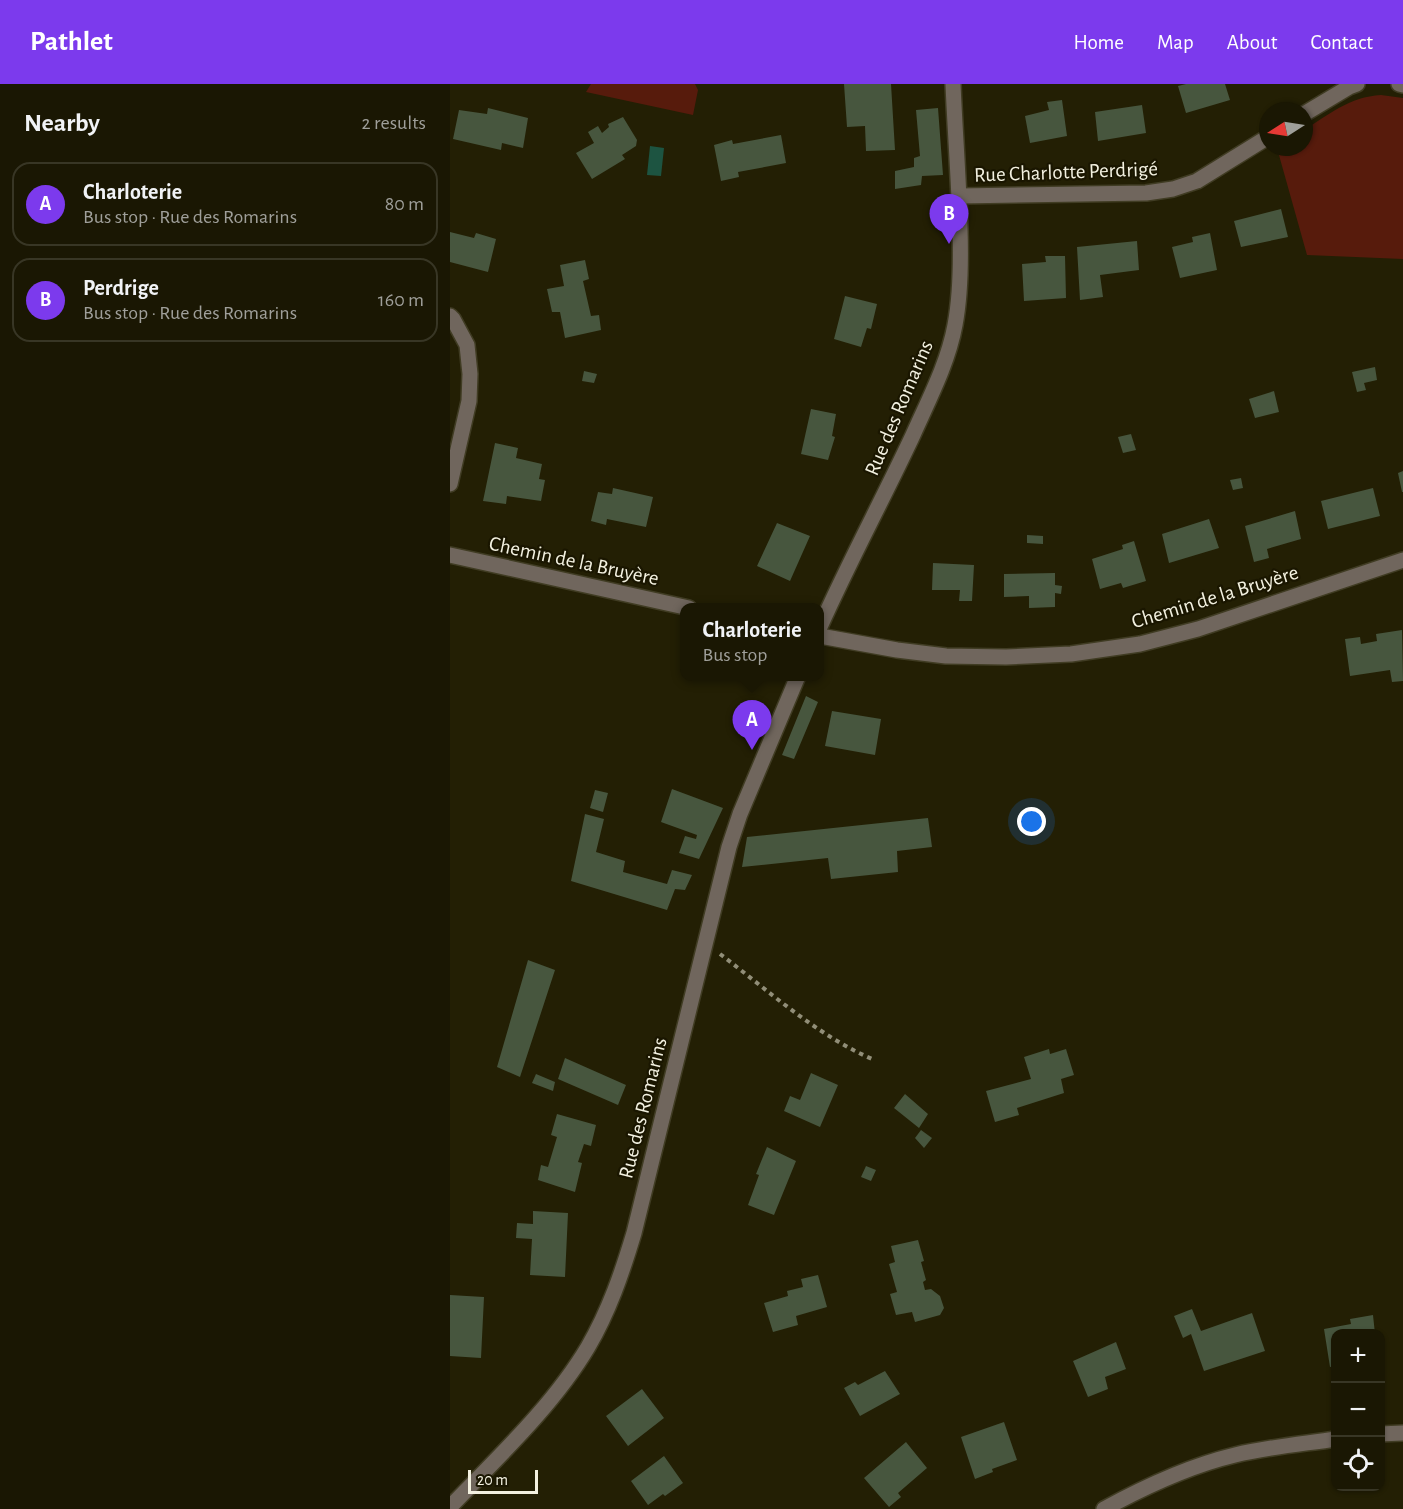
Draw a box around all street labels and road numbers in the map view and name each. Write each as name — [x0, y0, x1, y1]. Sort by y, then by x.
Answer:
street label: Rue Charlotte Perdrigé — [974, 158, 1158, 186]
street label: Rue des Romarins — [861, 337, 937, 479]
street label: Chemin de la Bruyère — [487, 533, 661, 589]
street label: Chemin de la Bruyère — [1129, 562, 1301, 632]
street label: Rue des Romarins — [615, 1035, 671, 1181]

